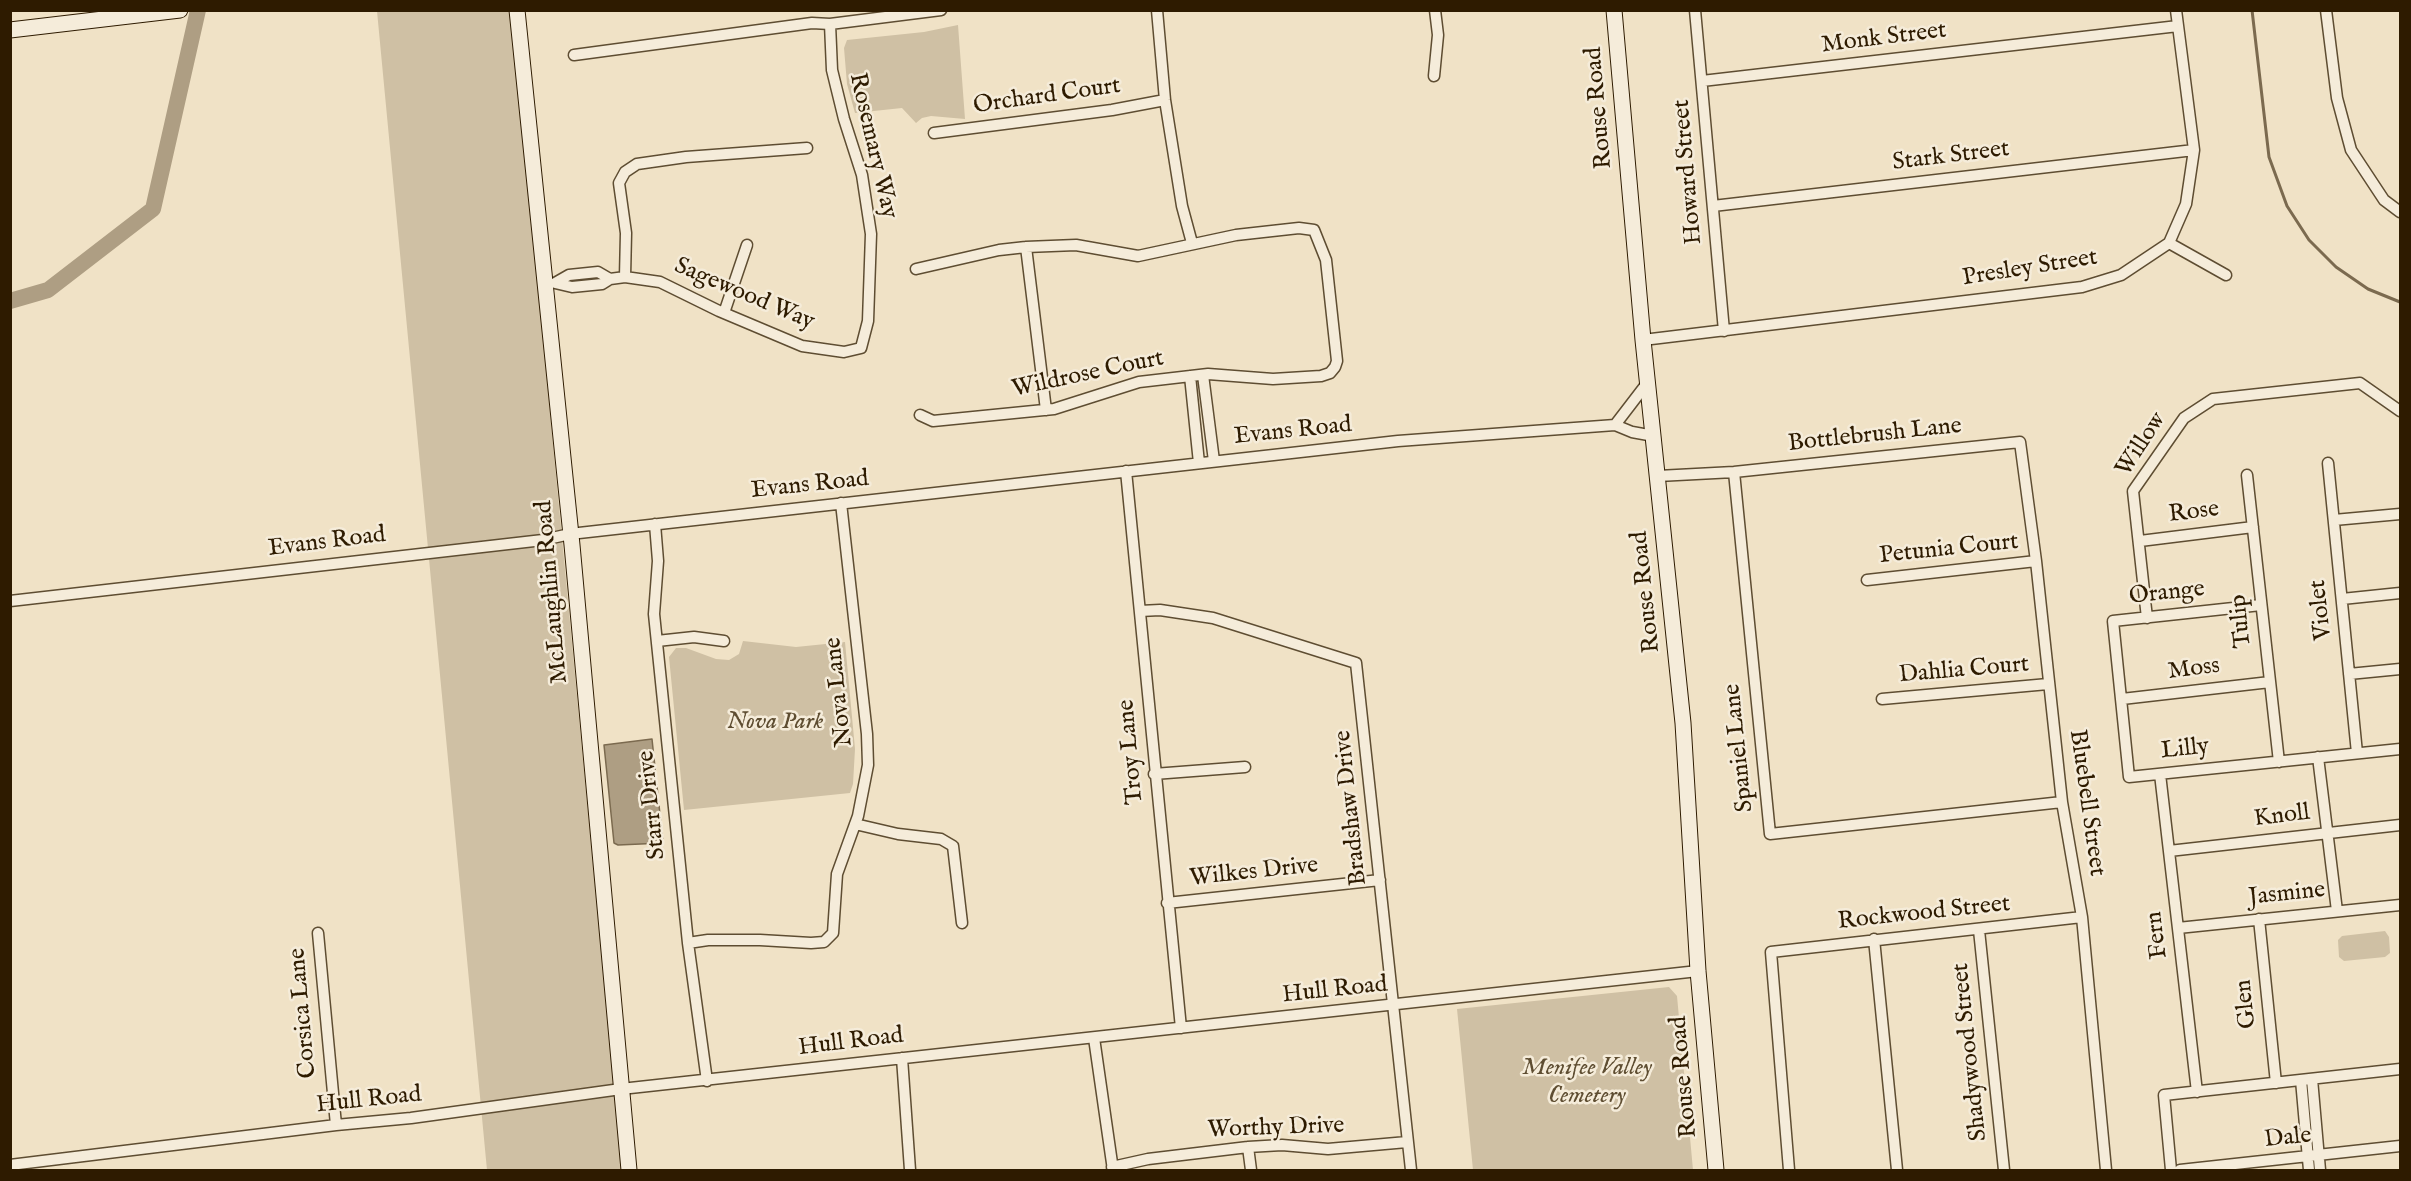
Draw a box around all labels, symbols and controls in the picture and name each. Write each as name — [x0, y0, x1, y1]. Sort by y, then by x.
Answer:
street label: Monk Street — [1820, 17, 1948, 61]
street label: Rouse Road — [1580, 46, 1620, 170]
street label: Rosemary Way — [841, 70, 903, 222]
street label: Orchard Court — [971, 72, 1123, 122]
street label: Howard Street — [1668, 98, 1710, 246]
street label: Stark Street — [1891, 136, 2011, 178]
street label: Presley Street — [1960, 244, 2100, 294]
street label: Sagewood Way — [670, 253, 818, 337]
street label: Wildrose Court — [1009, 345, 1167, 405]
street label: Willow — [2111, 407, 2173, 483]
street label: Evans Road — [1233, 412, 1353, 452]
street label: Bottlebrush Lane — [1787, 413, 1963, 459]
street label: Evans Road — [750, 466, 870, 506]
street label: Rose — [2167, 496, 2221, 530]
street label: McLaughlin Road — [531, 499, 575, 685]
street label: Evans Road — [267, 522, 387, 564]
street label: Petunia Court — [1878, 528, 2020, 572]
street label: Rouse Road — [1626, 530, 1668, 654]
street label: Orange — [2128, 576, 2206, 612]
street label: Violet — [2305, 578, 2339, 642]
street label: Tulip — [2225, 593, 2259, 649]
street label: Nova Lane — [820, 636, 860, 748]
street label: Dahlia Court — [1898, 651, 2030, 691]
street label: Moss — [2166, 653, 2222, 687]
street label: Spaniel Lane — [1719, 682, 1761, 814]
street label: Troy Lane — [1113, 698, 1151, 806]
park label: Nova Park — [727, 709, 823, 737]
street label: Bluebell Street — [2061, 728, 2111, 878]
street label: Bradshaw Drive — [1330, 729, 1374, 887]
street label: Lilly — [2160, 733, 2210, 767]
street label: Starr Drive — [633, 749, 673, 861]
street label: Knoll — [2252, 799, 2312, 835]
street label: Wilkes Drive — [1188, 852, 1320, 894]
street label: Jasmine — [2247, 877, 2327, 913]
street label: Rockwood Street — [1836, 891, 2012, 937]
street label: Fern — [2141, 910, 2175, 960]
street label: Corsica Lane — [284, 947, 324, 1079]
street label: Shadywood Street — [1947, 961, 1995, 1143]
street label: Hull Road — [1281, 971, 1389, 1011]
street label: Glen — [2230, 978, 2264, 1030]
street label: Rouse Road — [1665, 1015, 1705, 1139]
street label: Hull Road — [797, 1022, 905, 1064]
park label: Menifee Valley Cemetery — [1522, 1055, 1652, 1111]
street label: Hull Road — [315, 1081, 423, 1121]
street label: Worthy Drive — [1207, 1112, 1345, 1146]
street label: Dale — [2263, 1122, 2313, 1156]

